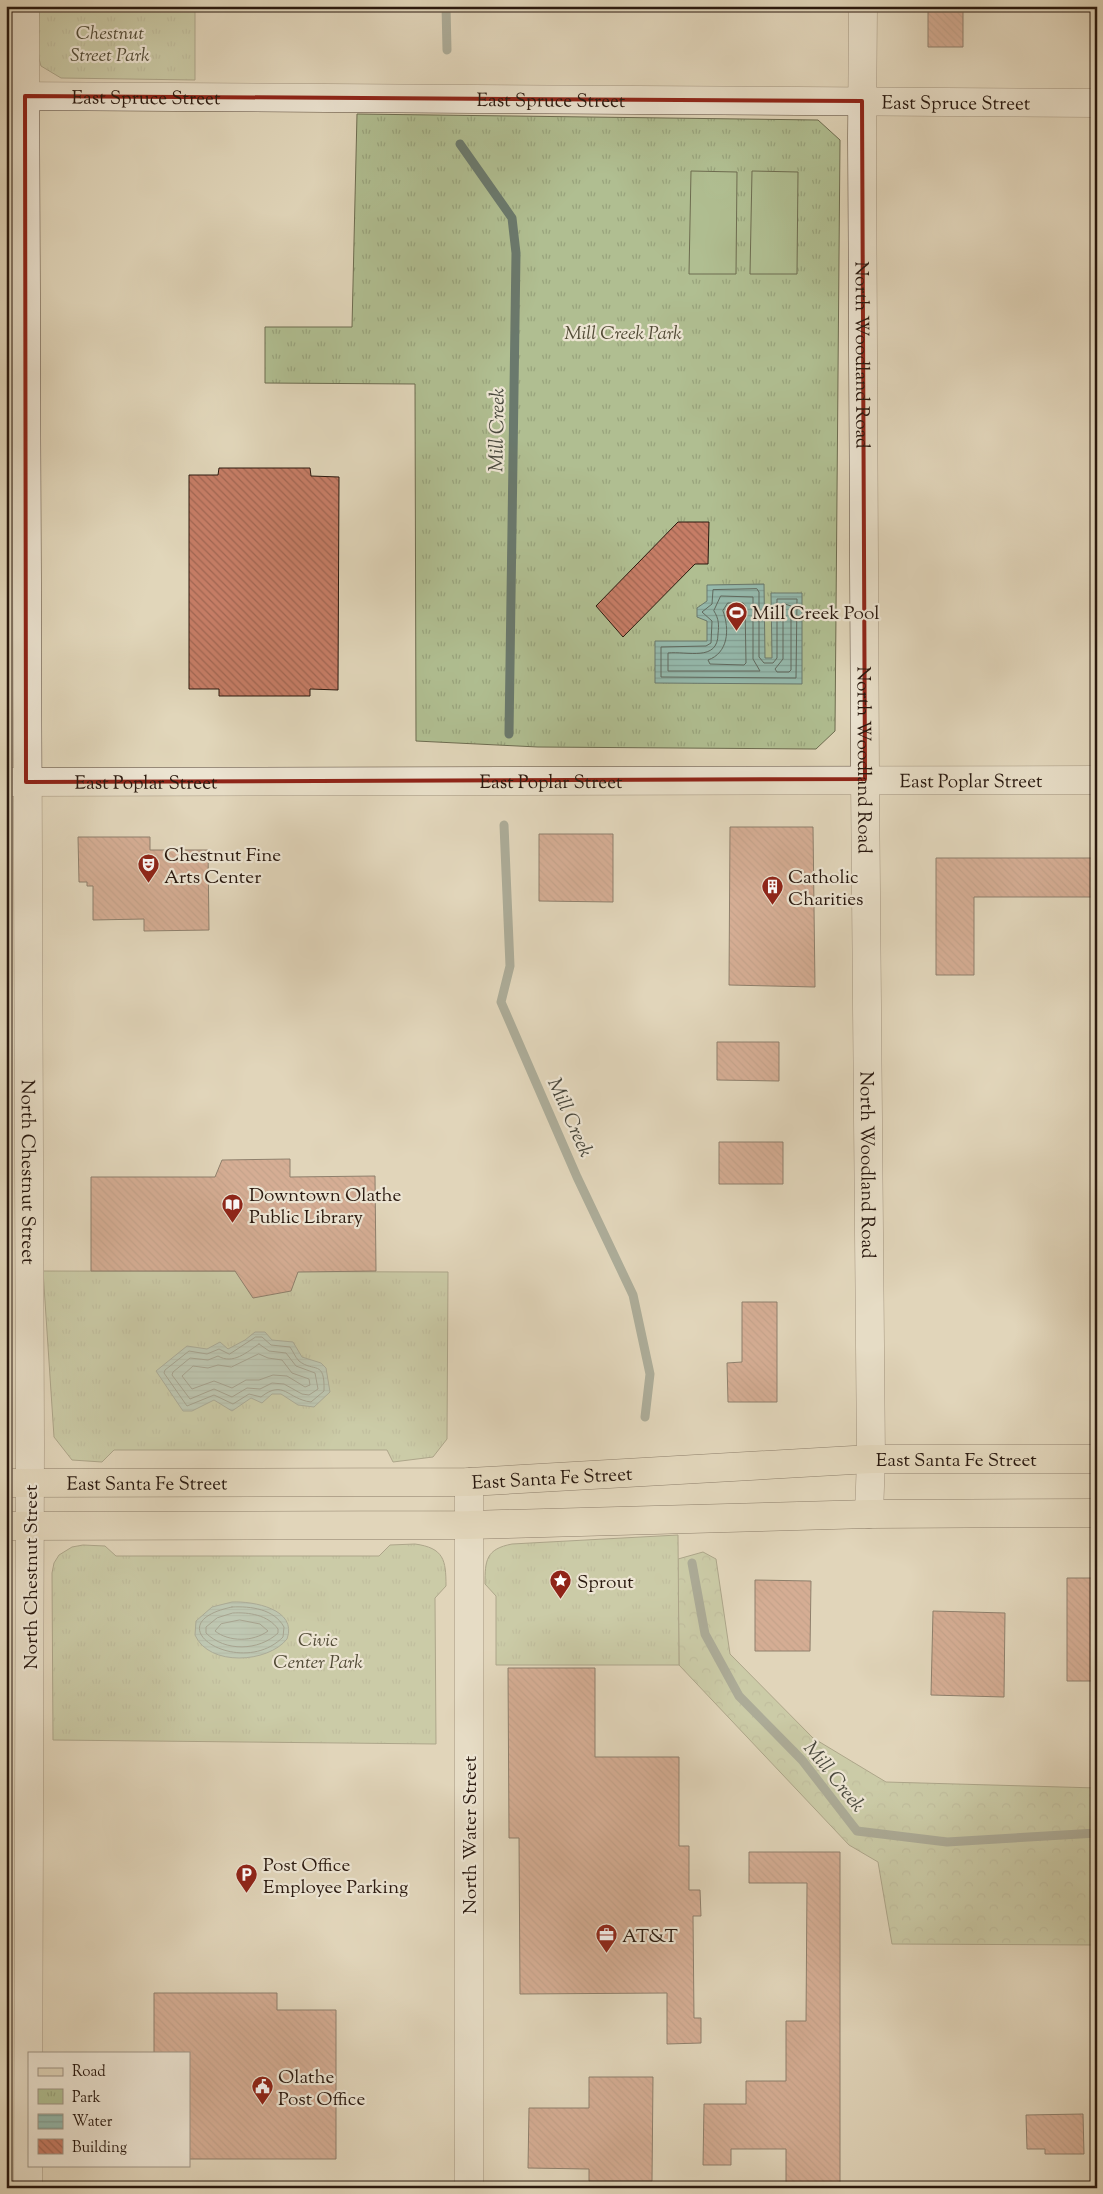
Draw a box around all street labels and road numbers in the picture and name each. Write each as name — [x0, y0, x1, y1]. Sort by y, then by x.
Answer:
street label: East Spruce Street — [71, 85, 221, 113]
street label: East Spruce Street — [476, 88, 626, 116]
street label: East Spruce Street — [881, 91, 1031, 119]
street label: North Woodland Road — [847, 261, 874, 449]
street label: North Woodland Road — [848, 666, 877, 854]
street label: East Poplar Street — [900, 769, 1043, 796]
street label: East Poplar Street — [480, 770, 623, 797]
street label: East Poplar Street — [75, 771, 218, 798]
street label: North Woodland Road — [852, 1071, 880, 1259]
street label: North Chestnut Street — [13, 1079, 40, 1265]
street label: East Santa Fe Street — [876, 1448, 1037, 1475]
street label: East Santa Fe Street — [471, 1462, 634, 1498]
street label: East Santa Fe Street — [66, 1472, 228, 1499]
street label: North Chestnut Street — [19, 1484, 46, 1669]
street label: North Water Street — [458, 1755, 485, 1914]

